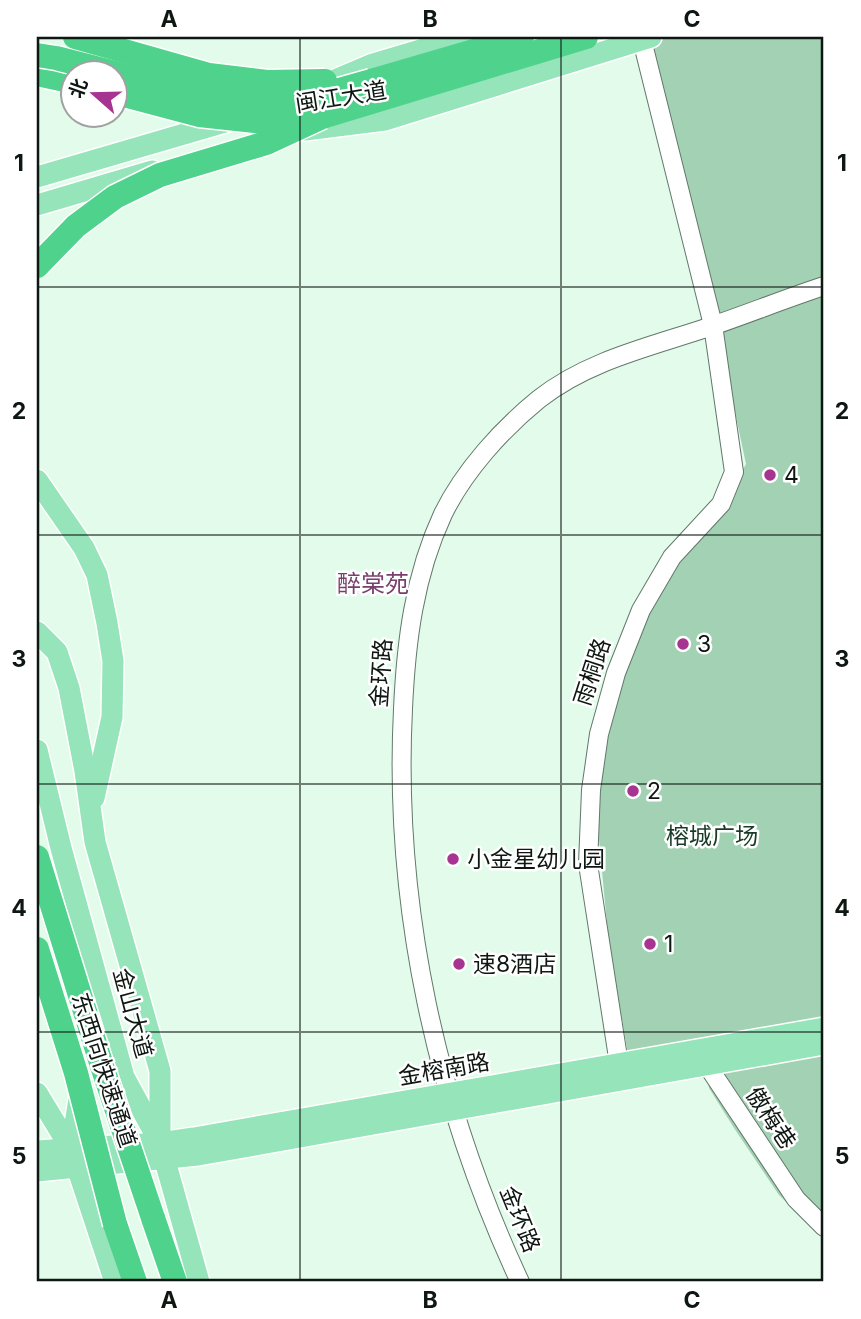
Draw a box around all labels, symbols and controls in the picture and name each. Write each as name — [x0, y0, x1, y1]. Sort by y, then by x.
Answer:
text: A — [160, 5, 178, 33]
text: B — [422, 5, 438, 33]
text: C — [683, 5, 701, 33]
north arrow — [60, 60, 130, 130]
text: 北 — [64, 75, 93, 101]
street label: 闽江大道 — [293, 76, 389, 118]
text: 1 — [14, 149, 24, 177]
text: 1 — [837, 149, 847, 177]
text: 2 — [12, 397, 26, 425]
text: 2 — [835, 397, 849, 425]
place label: 4 — [784, 461, 799, 489]
marker: 4 — [762, 467, 778, 483]
district label: 醉棠苑 — [337, 569, 409, 598]
place label: 3 — [697, 630, 711, 658]
street label: 雨桐路 — [568, 635, 616, 709]
marker: 3 — [675, 636, 691, 652]
street label: 金环路 — [365, 638, 397, 708]
text: 3 — [12, 645, 26, 673]
text: 3 — [835, 645, 849, 673]
place label: 2 — [647, 777, 661, 805]
marker: 2 — [625, 783, 641, 799]
park label: 榕城广场 — [666, 822, 758, 850]
place label: 小金星幼儿园 — [467, 845, 605, 873]
marker: 小金星幼儿园 — [445, 851, 461, 867]
text: 4 — [11, 894, 27, 922]
text: 4 — [834, 894, 850, 922]
place label: 1 — [664, 930, 673, 958]
marker: 1 — [642, 936, 658, 952]
place label: 速8酒店 — [473, 950, 556, 978]
marker: 速8酒店 — [451, 956, 467, 972]
street label: 金山大道 — [108, 965, 158, 1061]
street label: 东西向快速通道 — [66, 989, 142, 1151]
street label: 金榕南路 — [396, 1047, 492, 1091]
street label: 傲梅巷 — [740, 1082, 802, 1154]
text: 5 — [12, 1142, 26, 1170]
text: 5 — [835, 1142, 849, 1170]
street label: 金环路 — [494, 1182, 546, 1256]
text: A — [160, 1286, 178, 1314]
text: B — [422, 1286, 438, 1314]
text: C — [683, 1286, 701, 1314]

